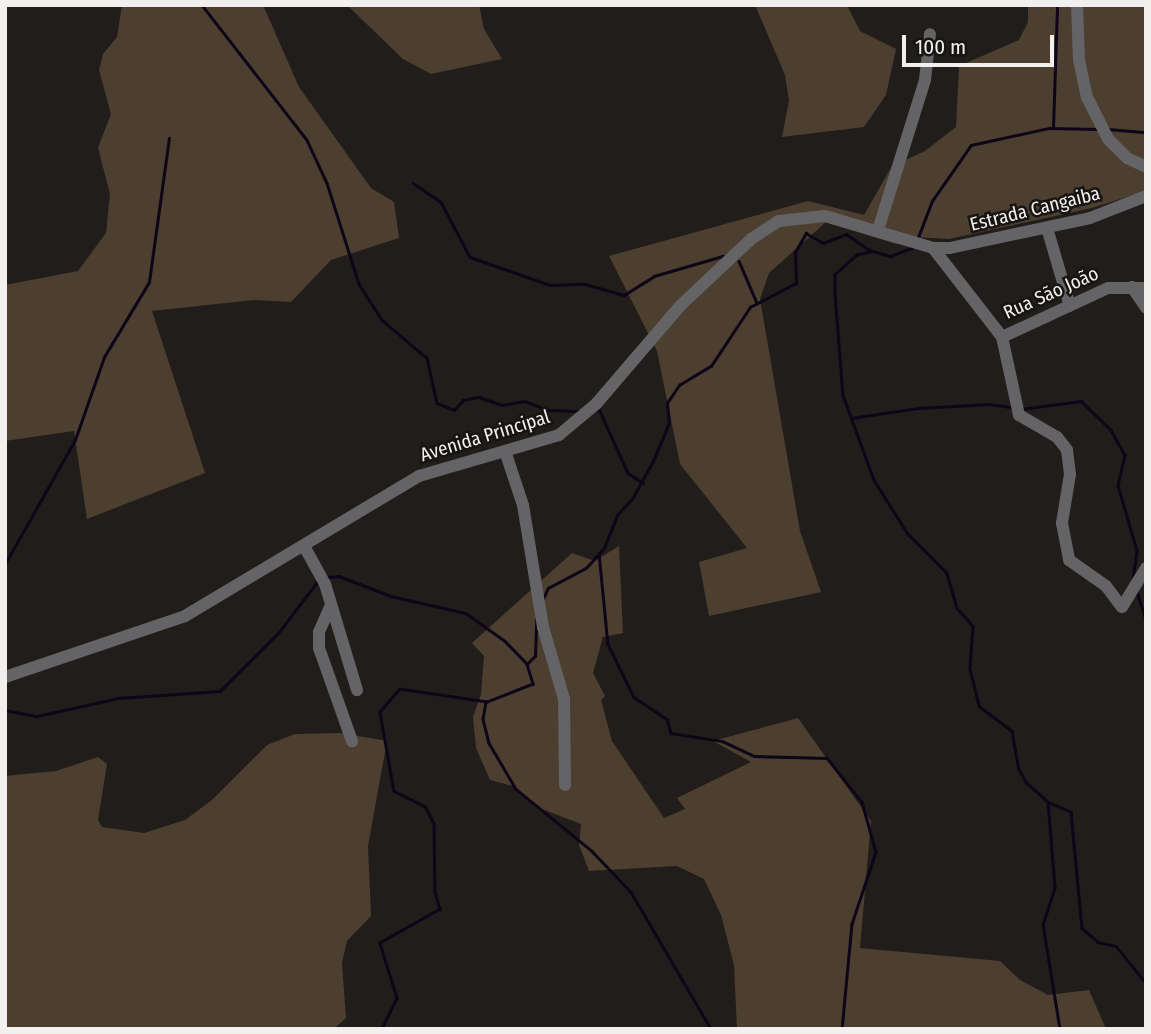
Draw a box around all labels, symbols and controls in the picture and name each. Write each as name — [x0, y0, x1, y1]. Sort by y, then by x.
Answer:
scale bar — [906, 21, 1058, 65]
text: 100 m — [915, 34, 966, 60]
street label: Estrada Cangaiba — [968, 182, 1102, 236]
street label: Rua São João — [1000, 262, 1102, 324]
street label: Avenida Principal — [417, 405, 553, 467]

